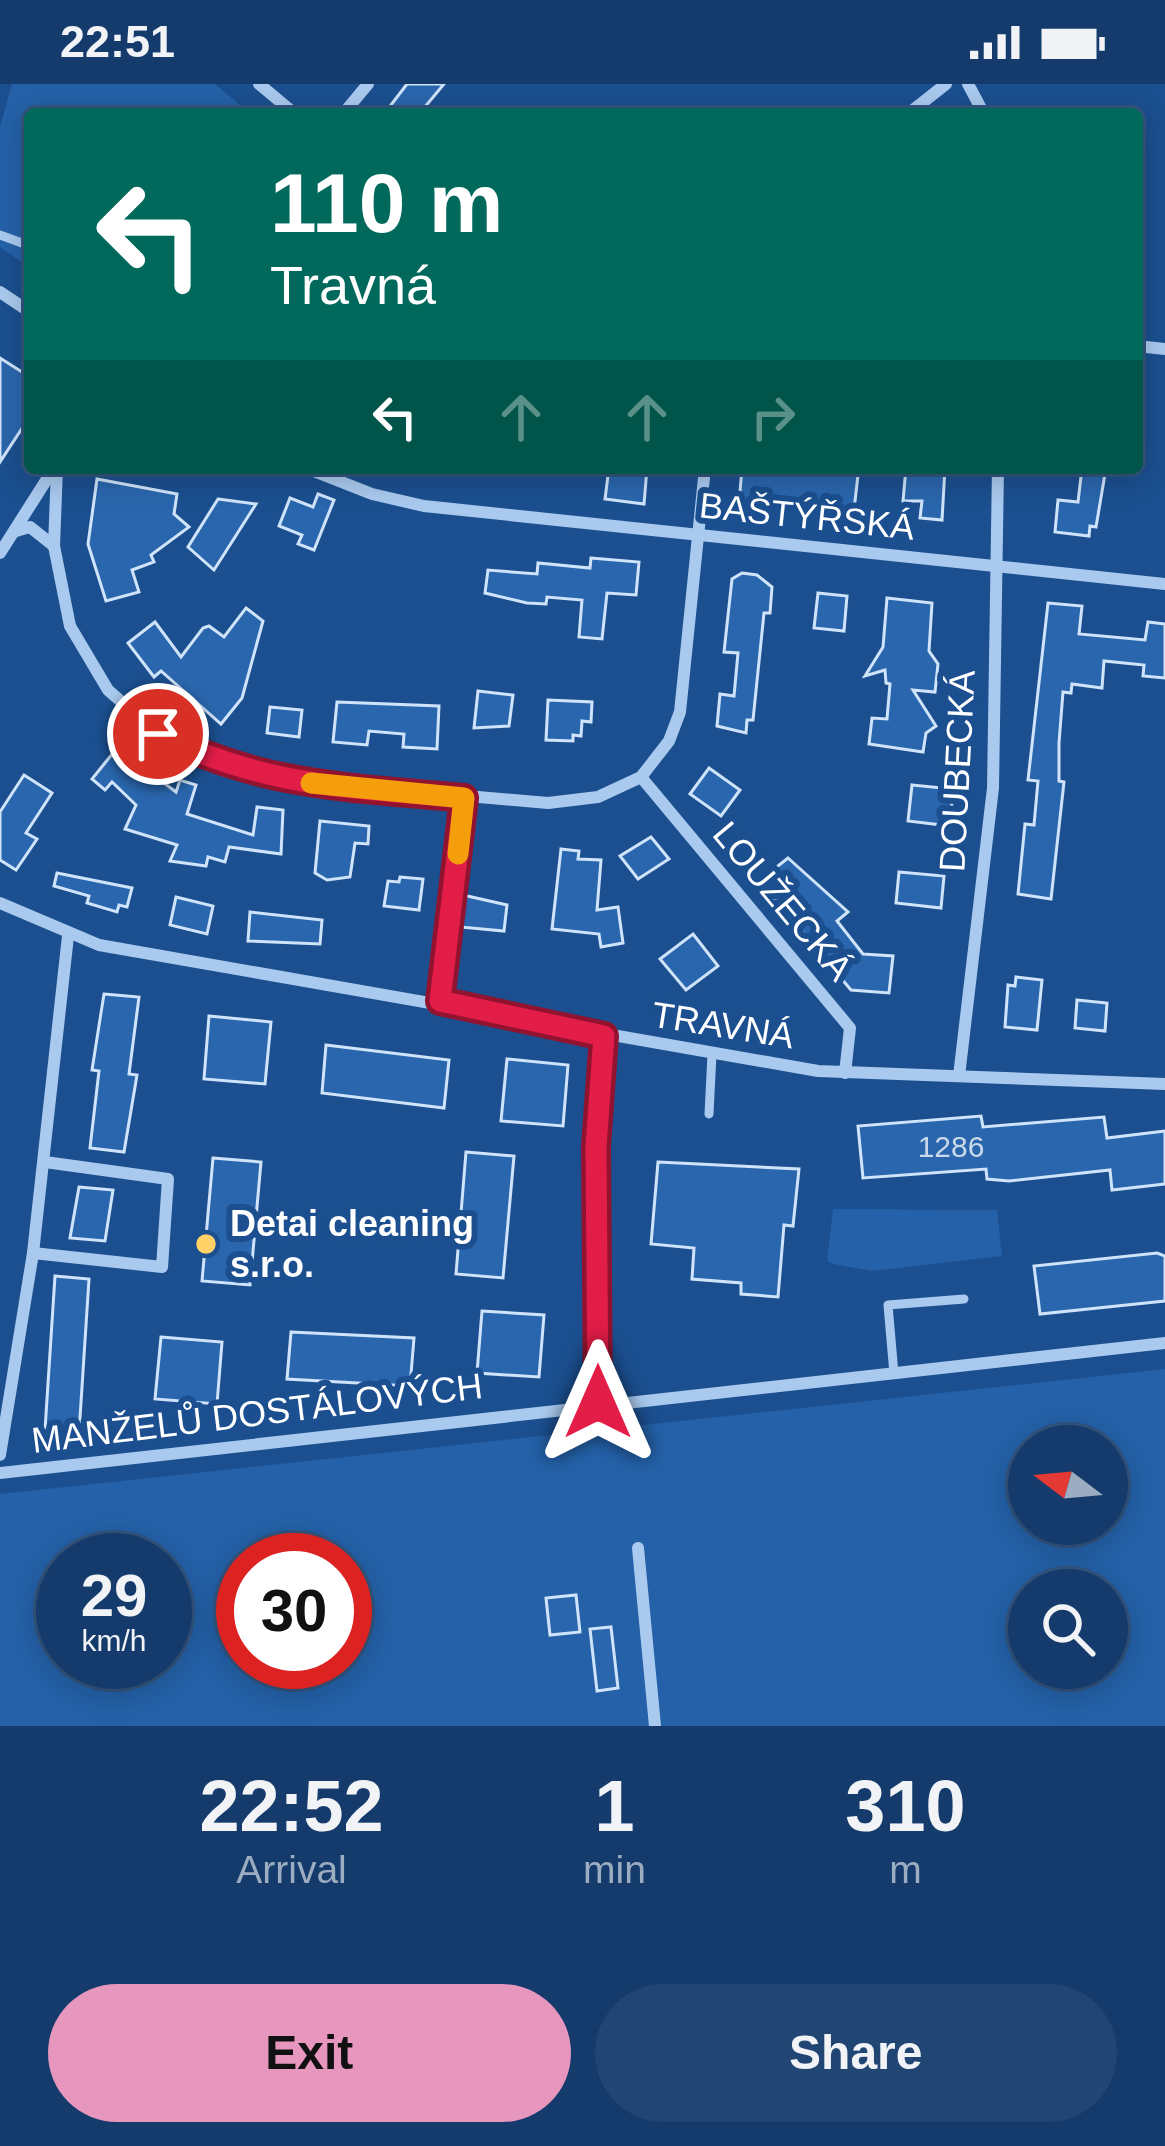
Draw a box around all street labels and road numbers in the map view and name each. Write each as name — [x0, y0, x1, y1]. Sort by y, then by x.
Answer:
street label: BAŠTÝŘSKÁ — [697, 484, 917, 548]
street label: DOUBECKÁ — [931, 669, 983, 873]
street label: LOUŽECKÁ — [705, 813, 861, 989]
street label: TRAVNÁ — [649, 994, 797, 1056]
street label: MANŽELŮ DOSTÁLOVÝCH — [29, 1364, 485, 1461]

